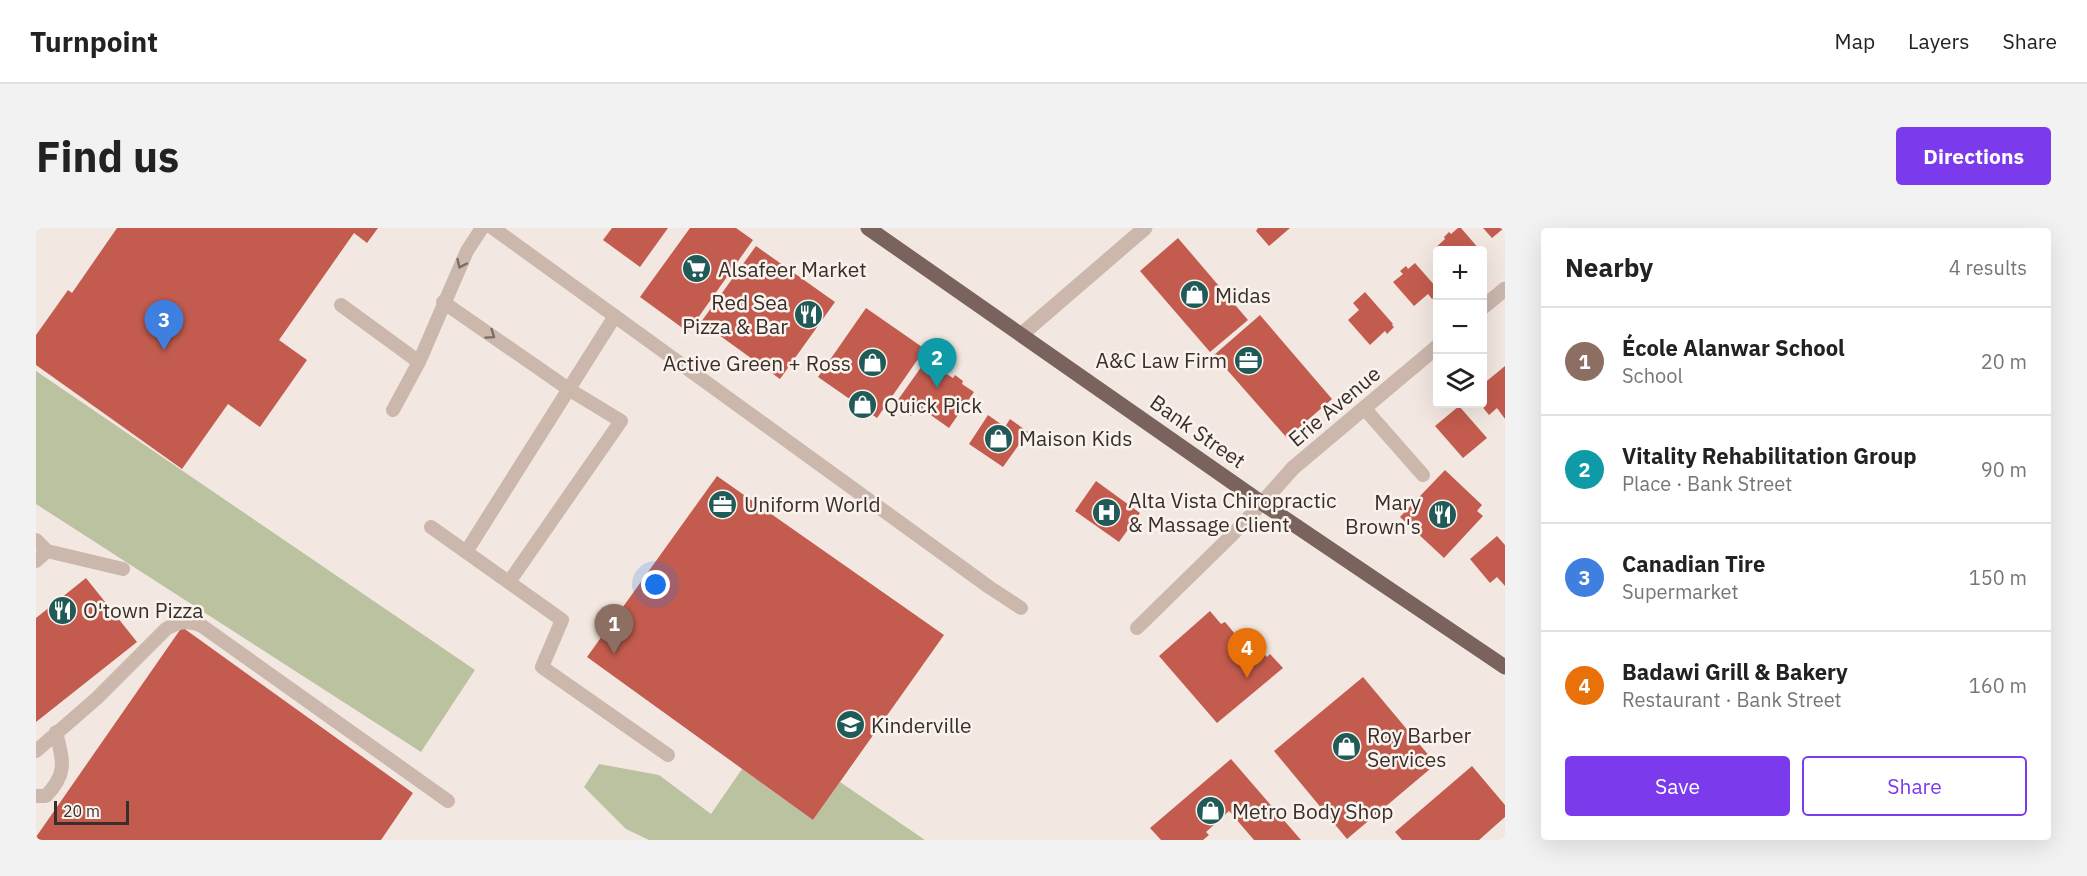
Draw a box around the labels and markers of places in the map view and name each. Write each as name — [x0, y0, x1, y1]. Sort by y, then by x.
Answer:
supermarket icon: Alsafeer Market — [681, 253, 713, 285]
place label: Alsafeer Market — [718, 255, 867, 283]
shop icon: Midas — [1178, 279, 1210, 311]
place label: Midas — [1215, 281, 1271, 309]
place label: Red Sea Pizza & Bar — [682, 288, 788, 340]
restaurant icon: Red Sea Pizza & Bar — [793, 298, 825, 330]
pin: 3 — [144, 300, 184, 350]
pin: 2 — [918, 338, 956, 388]
office icon: A&C Law Firm — [1232, 344, 1264, 376]
place label: A&C Law Firm — [1095, 346, 1227, 374]
shop icon: Active Green + Ross — [856, 347, 888, 379]
place label: Active Green + Ross — [663, 349, 851, 377]
shop icon: Quick Pick — [847, 389, 879, 421]
place label: Quick Pick — [884, 391, 982, 419]
shop icon: Maison Kids — [982, 422, 1014, 454]
place label: Maison Kids — [1019, 424, 1132, 452]
place label: Alta Vista Chiropractic & Massage Client — [1128, 486, 1337, 538]
office icon: Uniform World — [707, 488, 739, 520]
place label: Mary Brown's — [1345, 488, 1422, 540]
place label: Uniform World — [744, 490, 881, 518]
hospital icon: Alta Vista Chiropractic & Massage Client — [1091, 496, 1123, 528]
restaurant icon: Mary Brown's — [1426, 498, 1458, 530]
restaurant icon: O'town Pizza — [46, 594, 78, 626]
place label: O'town Pizza — [83, 596, 203, 624]
pin: 1 — [594, 604, 634, 654]
pin: 4 — [1228, 628, 1266, 678]
school or university icon: Kinderville — [834, 709, 866, 741]
place label: Kinderville — [871, 711, 972, 739]
place label: Roy Barber Services — [1367, 721, 1472, 773]
shop icon: Roy Barber Services — [1330, 731, 1362, 763]
shop icon: Metro Body Shop — [1195, 795, 1227, 827]
place label: Metro Body Shop — [1232, 797, 1393, 825]

